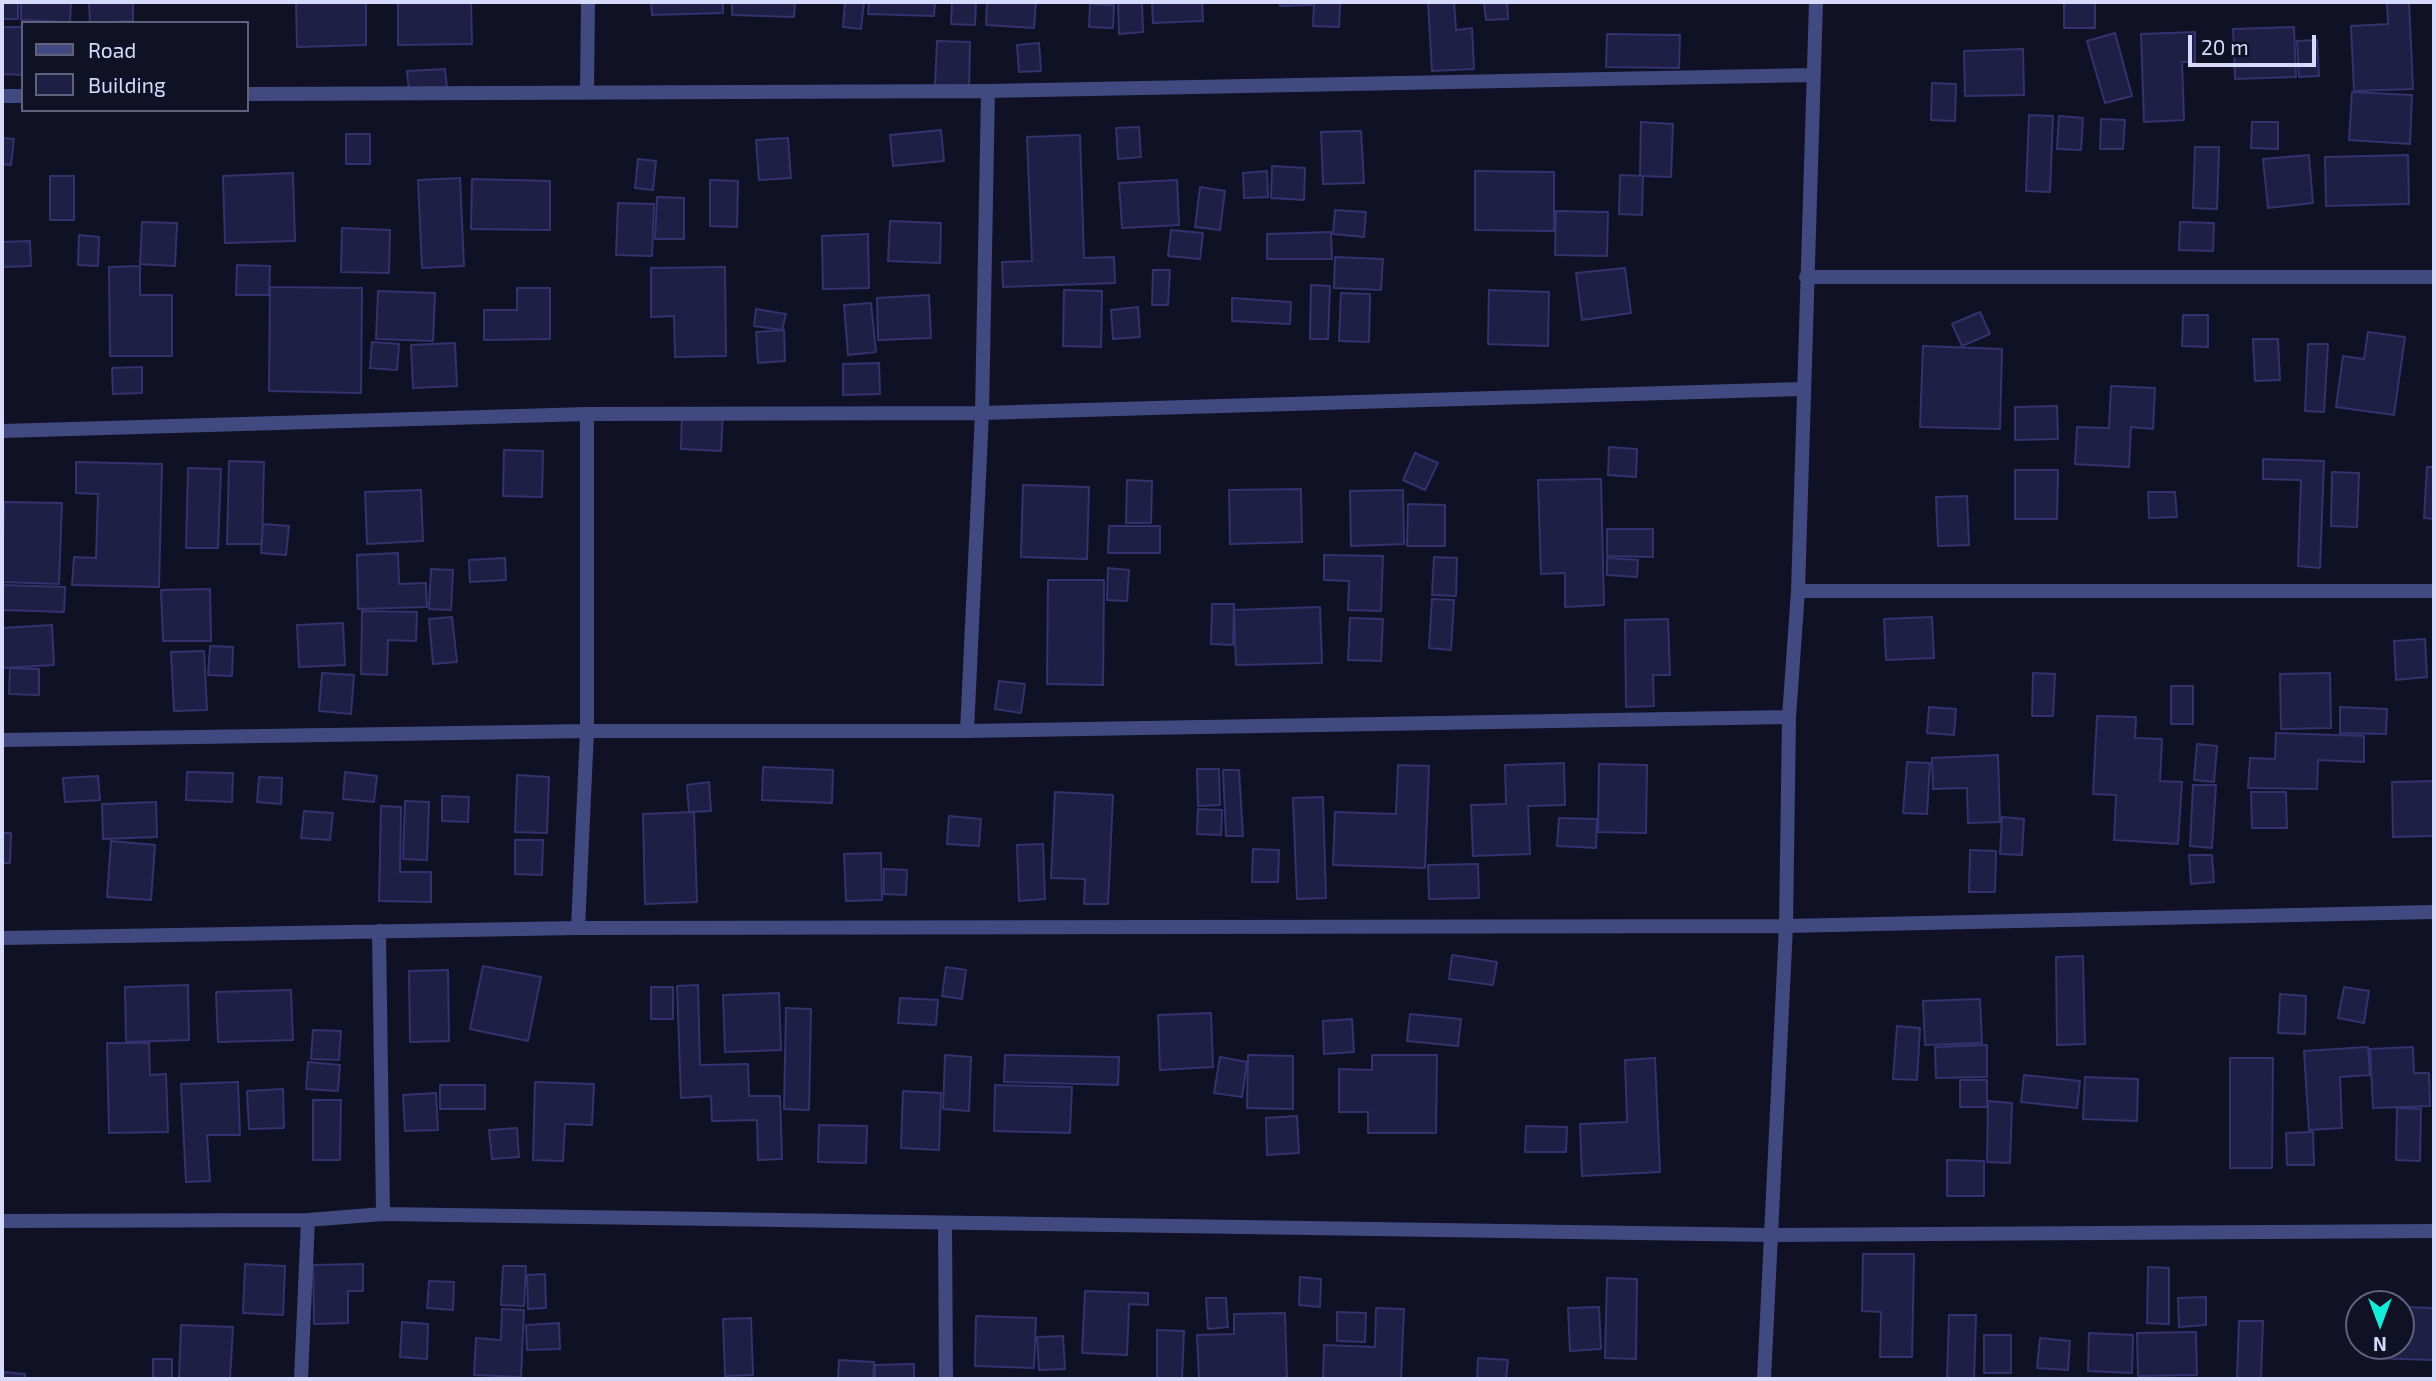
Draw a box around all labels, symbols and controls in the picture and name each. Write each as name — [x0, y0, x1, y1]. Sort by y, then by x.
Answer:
legend — [21, 21, 248, 112]
scale bar — [2191, 21, 2319, 65]
text: 20 m — [2201, 34, 2249, 59]
text: Road — [88, 37, 136, 62]
text: Building — [88, 72, 166, 97]
north arrow — [2345, 1290, 2415, 1360]
text: N — [2373, 1333, 2387, 1356]

